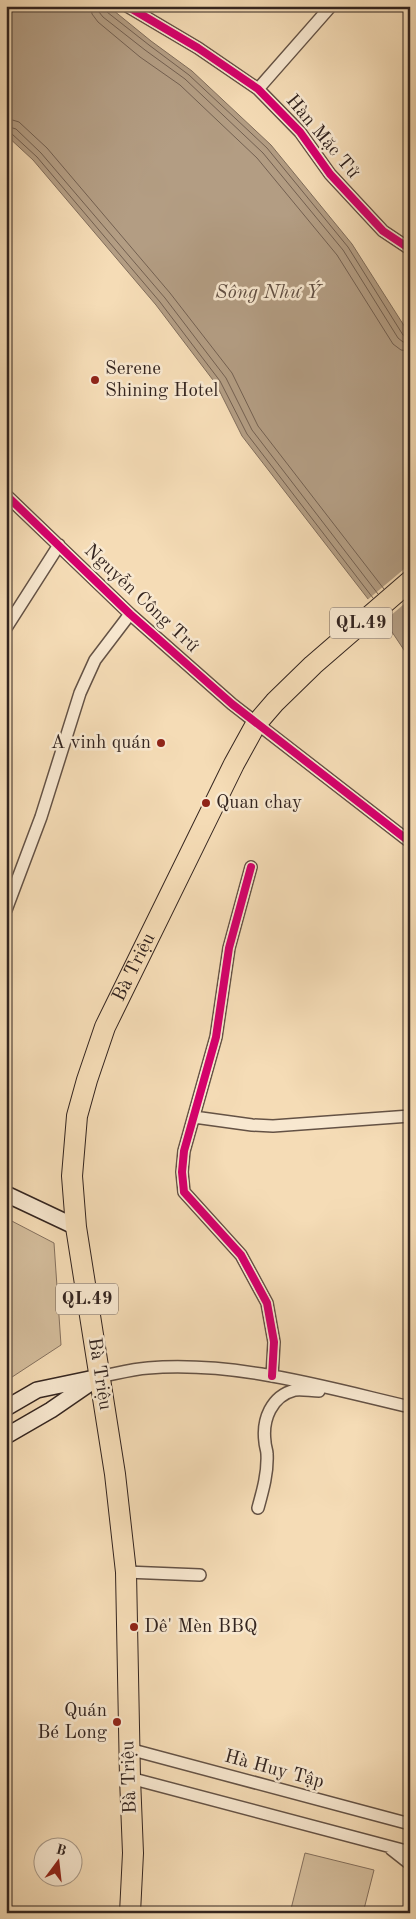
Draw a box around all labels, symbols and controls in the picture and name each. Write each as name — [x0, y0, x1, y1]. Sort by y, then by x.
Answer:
street label: Hàn Mặc Tử — [282, 92, 363, 183]
water label: Sông Như Ý — [215, 280, 323, 303]
place label: Serene Shining Hotel — [105, 360, 218, 401]
marker: Serene Shining Hotel — [89, 374, 101, 386]
street label: Nguyễn Công Trứ — [80, 540, 204, 657]
road number: QL.49 — [330, 608, 392, 638]
place label: A vinh quán — [51, 734, 151, 753]
marker: A vinh quán — [155, 737, 167, 749]
place label: Quan chay — [216, 794, 302, 813]
marker: Quan chay — [200, 797, 212, 809]
street label: Bà Triệu — [110, 930, 159, 1004]
road number: QL.49 — [56, 1284, 118, 1315]
street label: Bà Triệu — [84, 1336, 114, 1412]
place label: Dê' Mèn BBQ — [144, 1618, 257, 1637]
marker: Dê' Mèn BBQ — [128, 1621, 140, 1633]
place label: Quán Bé Long — [37, 1702, 108, 1743]
marker: Quán Bé Long — [111, 1716, 123, 1728]
street label: Bà Triệu — [119, 1740, 141, 1814]
street label: Hà Huy Tập — [222, 1748, 326, 1792]
north arrow — [32, 1836, 82, 1886]
text: B — [54, 1842, 68, 1858]

